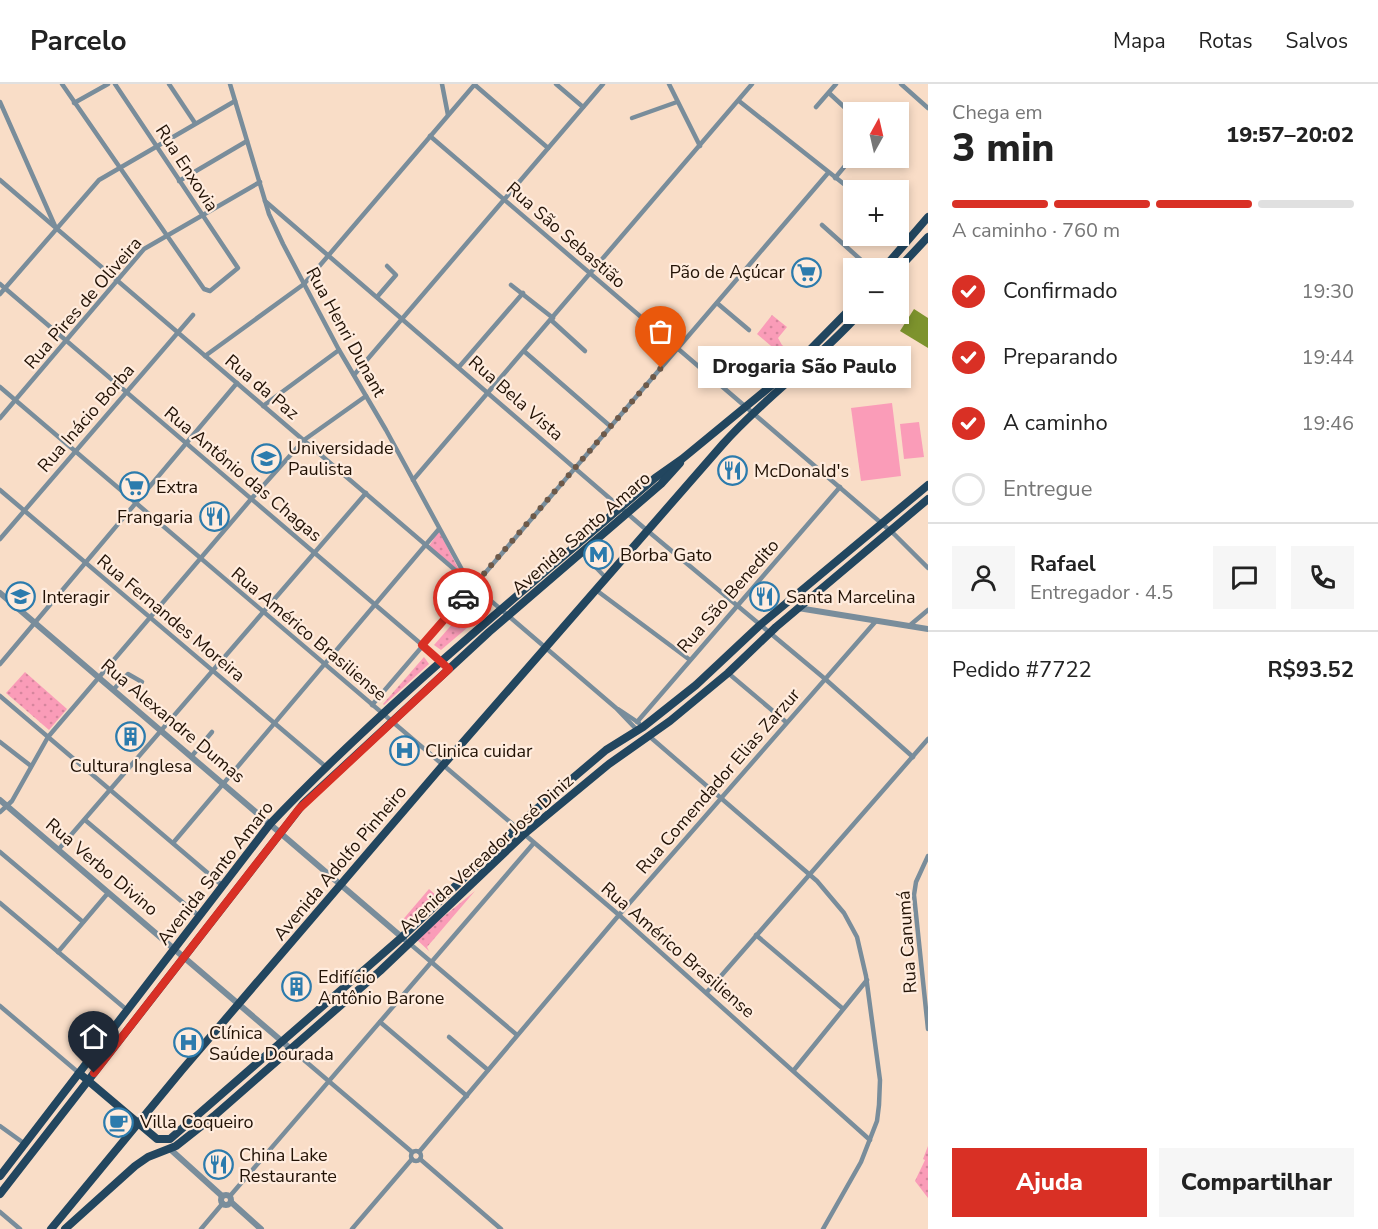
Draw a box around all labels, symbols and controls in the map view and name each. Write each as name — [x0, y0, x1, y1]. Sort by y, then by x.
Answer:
text: Parcelo — [30, 22, 127, 60]
text: Mapa — [1113, 27, 1166, 55]
text: Rotas — [1199, 27, 1253, 55]
text: Salvos — [1286, 27, 1348, 55]
text: Chega em — [952, 99, 1043, 126]
north arrow — [843, 102, 909, 168]
map controls — [843, 102, 909, 324]
street label: Rua Enxovia — [150, 120, 224, 216]
text: 19:57–20:02 — [1226, 120, 1354, 150]
text: 3 min — [952, 122, 1055, 175]
street label: Rua São Sebastião — [501, 176, 631, 294]
button: + — [843, 180, 909, 246]
text: A caminho · 760 m — [952, 217, 1120, 244]
street label: Rua Pires de Oliveira — [19, 232, 147, 374]
supermarket icon: Pão de Açúcar — [790, 256, 822, 288]
button: − — [843, 258, 909, 324]
place label: Pão de Açúcar — [669, 260, 786, 284]
street label: Rua Henri Dunant — [300, 263, 392, 402]
icon: check — [952, 275, 985, 308]
text: Confirmado — [1003, 276, 1118, 306]
text: 19:30 — [1301, 278, 1354, 305]
pin — [635, 306, 686, 368]
icon: bag — [644, 315, 677, 348]
icon: check — [952, 341, 985, 374]
text: Preparando — [1003, 342, 1118, 372]
text: 19:44 — [1301, 344, 1354, 371]
callout: Drogaria São Paulo — [697, 347, 910, 389]
street label: Rua da Paz — [220, 349, 304, 425]
street label: Rua Bela Vista — [463, 350, 569, 446]
text: Drogaria São Paulo — [712, 353, 897, 380]
street label: Rua Inácio Borba — [32, 359, 140, 477]
street label: Rua Antônio das Chagas — [159, 401, 327, 547]
icon: check — [952, 407, 985, 440]
text: A caminho — [1003, 408, 1108, 438]
text: 19:46 — [1301, 410, 1354, 437]
place label: Universidade Paulista — [288, 436, 394, 481]
school or university icon: Universidade Paulista — [251, 442, 283, 474]
restaurant icon: McDonald's — [717, 455, 749, 487]
place label: McDonald's — [754, 459, 849, 483]
street label: Avenida Santo Amaro — [507, 466, 655, 600]
supermarket icon: Extra — [119, 471, 151, 503]
text: Entregue — [1003, 474, 1092, 504]
place label: Extra — [156, 475, 198, 499]
restaurant icon: Frangaria — [198, 501, 230, 533]
place label: Frangaria — [117, 505, 193, 529]
street label: Rua São Benedito — [672, 534, 784, 658]
metro station icon: Borba Gato — [583, 539, 615, 571]
place label: Borba Gato — [620, 543, 712, 567]
button: person — [952, 546, 1015, 609]
button: chat — [1213, 546, 1276, 609]
button: phone — [1291, 546, 1354, 609]
street label: Rua Fernandes Moreira — [92, 549, 250, 687]
text: Rafael — [1030, 549, 1096, 579]
street label: Rua Américo Brasiliense — [226, 562, 392, 706]
courier — [433, 568, 493, 628]
text: Entregador · 4.5 — [1030, 579, 1173, 606]
school or university icon: Interagir — [5, 581, 37, 613]
restaurant icon: Santa Marcelina — [749, 581, 781, 613]
icon: car — [447, 582, 480, 615]
place label: Interagir — [42, 585, 110, 609]
place label: Santa Marcelina — [786, 585, 916, 609]
street label: Rua Alexandre Dumas — [96, 654, 250, 788]
text: Pedido #7722 — [952, 655, 1092, 685]
text: R$93.52 — [1267, 655, 1354, 685]
street label: Rua Comendador Elias Zarzur — [631, 683, 806, 879]
building icon: Cultura Inglesa — [115, 721, 147, 753]
hospital icon: Clinica cuidar — [388, 735, 420, 767]
place label: Clinica cuidar — [425, 739, 533, 763]
place label: Cultura Inglesa — [70, 754, 192, 778]
street label: Avenida Vereador José Diniz — [394, 769, 578, 939]
street label: Avenida Adolfo Pinheiro — [268, 780, 412, 946]
street label: Avenida Santo Amaro — [151, 796, 279, 950]
street label: Rua Verbo Divino — [41, 813, 163, 921]
street label: Rua Américo Brasiliense — [596, 877, 760, 1023]
street label: Rua Canumá — [891, 890, 923, 994]
place label: Edifício Antônio Barone — [318, 965, 444, 1010]
building icon: Edifício Antônio Barone — [281, 971, 313, 1003]
pin — [68, 1011, 119, 1073]
icon: home — [77, 1020, 110, 1053]
place label: Clínica Saúde Dourada — [209, 1021, 334, 1066]
hospital icon: Clínica Saúde Dourada — [172, 1027, 204, 1059]
cafe icon: Villa Coqueiro — [103, 1106, 135, 1138]
place label: Villa Coqueiro — [139, 1110, 254, 1134]
place label: China Lake Restaurante — [239, 1143, 337, 1188]
button: Ajuda — [952, 1148, 1147, 1217]
button: Compartilhar — [1159, 1148, 1354, 1217]
restaurant icon: China Lake Restaurante — [202, 1149, 234, 1181]

